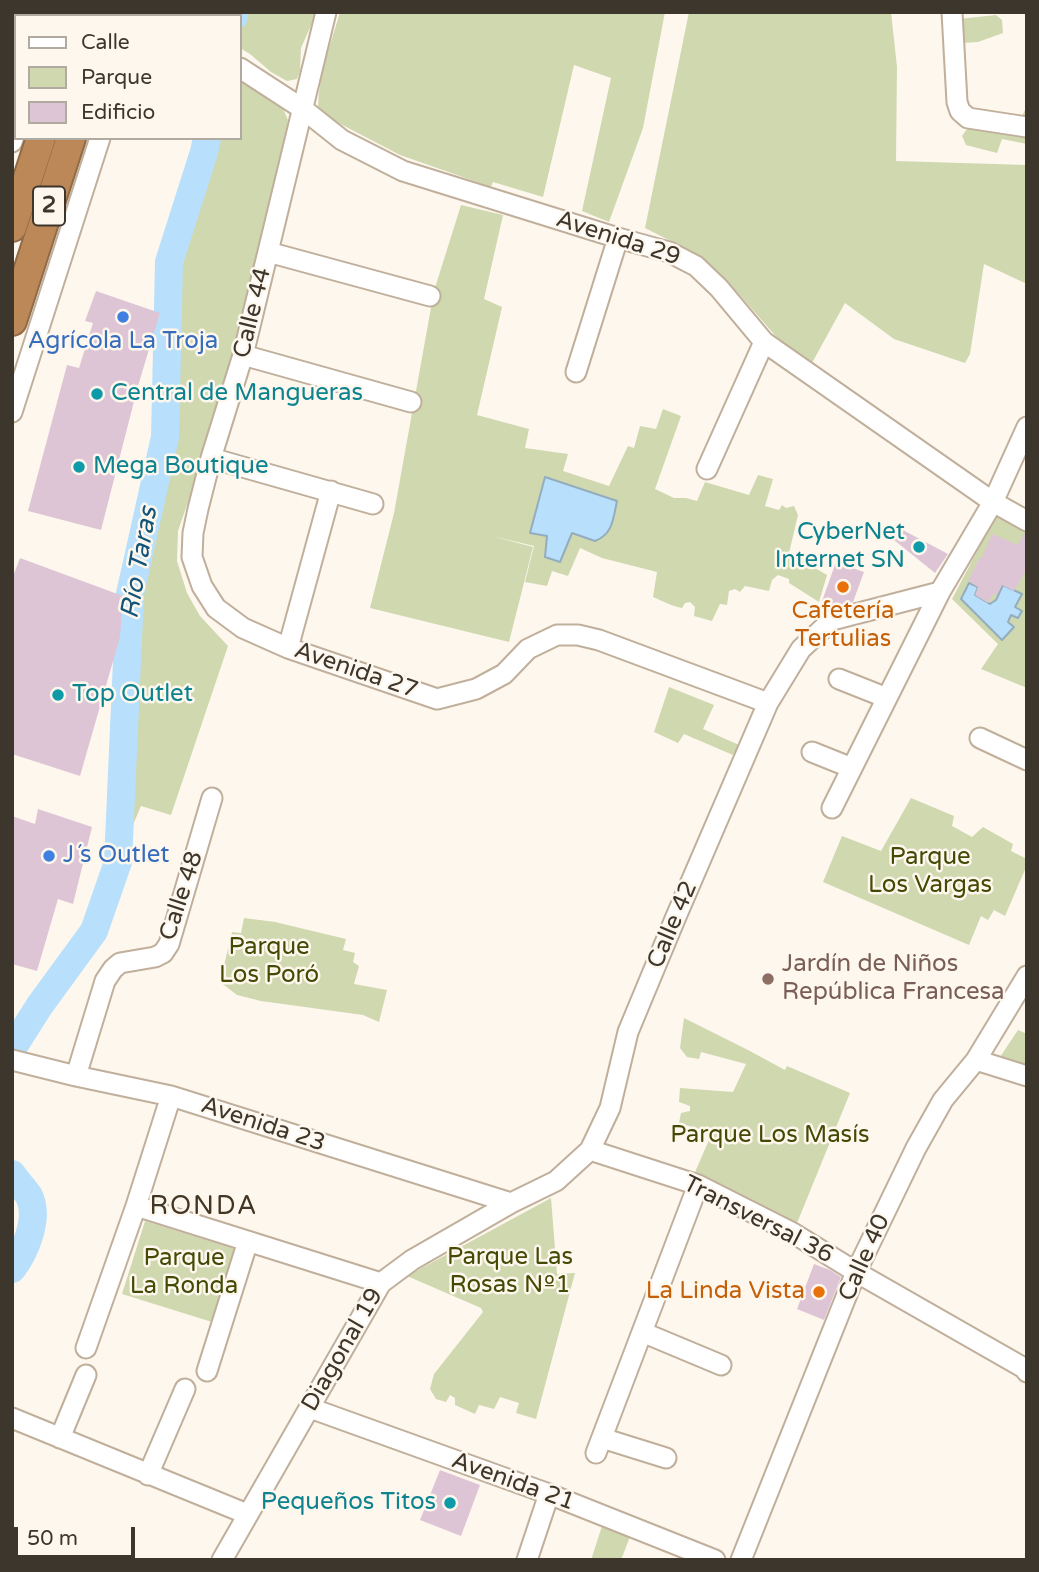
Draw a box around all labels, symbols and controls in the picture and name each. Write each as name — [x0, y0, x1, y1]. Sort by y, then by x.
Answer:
legend — [14, 14, 242, 140]
text: Calle — [81, 30, 130, 55]
text: Parque — [81, 65, 152, 90]
text: Edificio — [81, 100, 155, 125]
road number: 2 — [33, 186, 65, 226]
street label: Avenida 29 — [552, 205, 684, 273]
street label: Calle 44 — [228, 265, 278, 361]
marker: Agrícola La Troja — [115, 309, 131, 325]
place label: Agrícola La Troja — [28, 328, 218, 356]
place label: Central de Mangueras — [111, 380, 363, 408]
marker: Central de Mangueras — [89, 386, 105, 402]
place label: Mega Boutique — [93, 453, 269, 481]
marker: Mega Boutique — [71, 459, 87, 475]
water label: Río Taras — [115, 505, 165, 621]
place label: CyberNet Internet SN — [775, 519, 905, 575]
marker: CyberNet Internet SN — [911, 539, 927, 555]
marker: Cafetería Tertulias — [835, 579, 851, 595]
place label: Cafetería Tertulias — [791, 598, 895, 654]
street label: Avenida 27 — [290, 636, 422, 706]
place label: Top Outlet — [72, 681, 193, 709]
marker: Top Outlet — [50, 687, 66, 703]
place label: J´s Outlet — [63, 842, 170, 870]
park label: Parque Los Vargas — [868, 844, 992, 900]
marker: J´s Outlet — [41, 848, 57, 864]
street label: Calle 48 — [154, 848, 210, 944]
street label: Calle 42 — [642, 877, 704, 973]
park label: Parque Los Poró — [219, 934, 319, 990]
place label: Jardín de Niños República Francesa — [782, 951, 1005, 1007]
marker: Jardín de Niños República Francesa — [760, 971, 776, 987]
street label: Avenida 23 — [197, 1091, 329, 1159]
park label: Parque Los Masís — [670, 1122, 870, 1150]
street label: Transversal 36 — [678, 1170, 838, 1270]
district label: RONDA — [150, 1191, 258, 1223]
street label: Calle 40 — [833, 1210, 897, 1306]
park label: Parque Las Rosas Nº1 — [447, 1244, 573, 1300]
park label: Parque La Ronda — [130, 1245, 238, 1301]
place label: La Linda Vista — [646, 1278, 805, 1306]
street label: Diagonal 19 — [296, 1283, 390, 1417]
marker: La Linda Vista — [811, 1284, 827, 1300]
street label: Avenida 21 — [448, 1446, 578, 1518]
place label: Pequeños Titos — [261, 1489, 436, 1517]
marker: Pequeños Titos — [442, 1495, 458, 1511]
scale bar — [18, 1512, 138, 1556]
text: 50 m — [27, 1526, 78, 1551]

